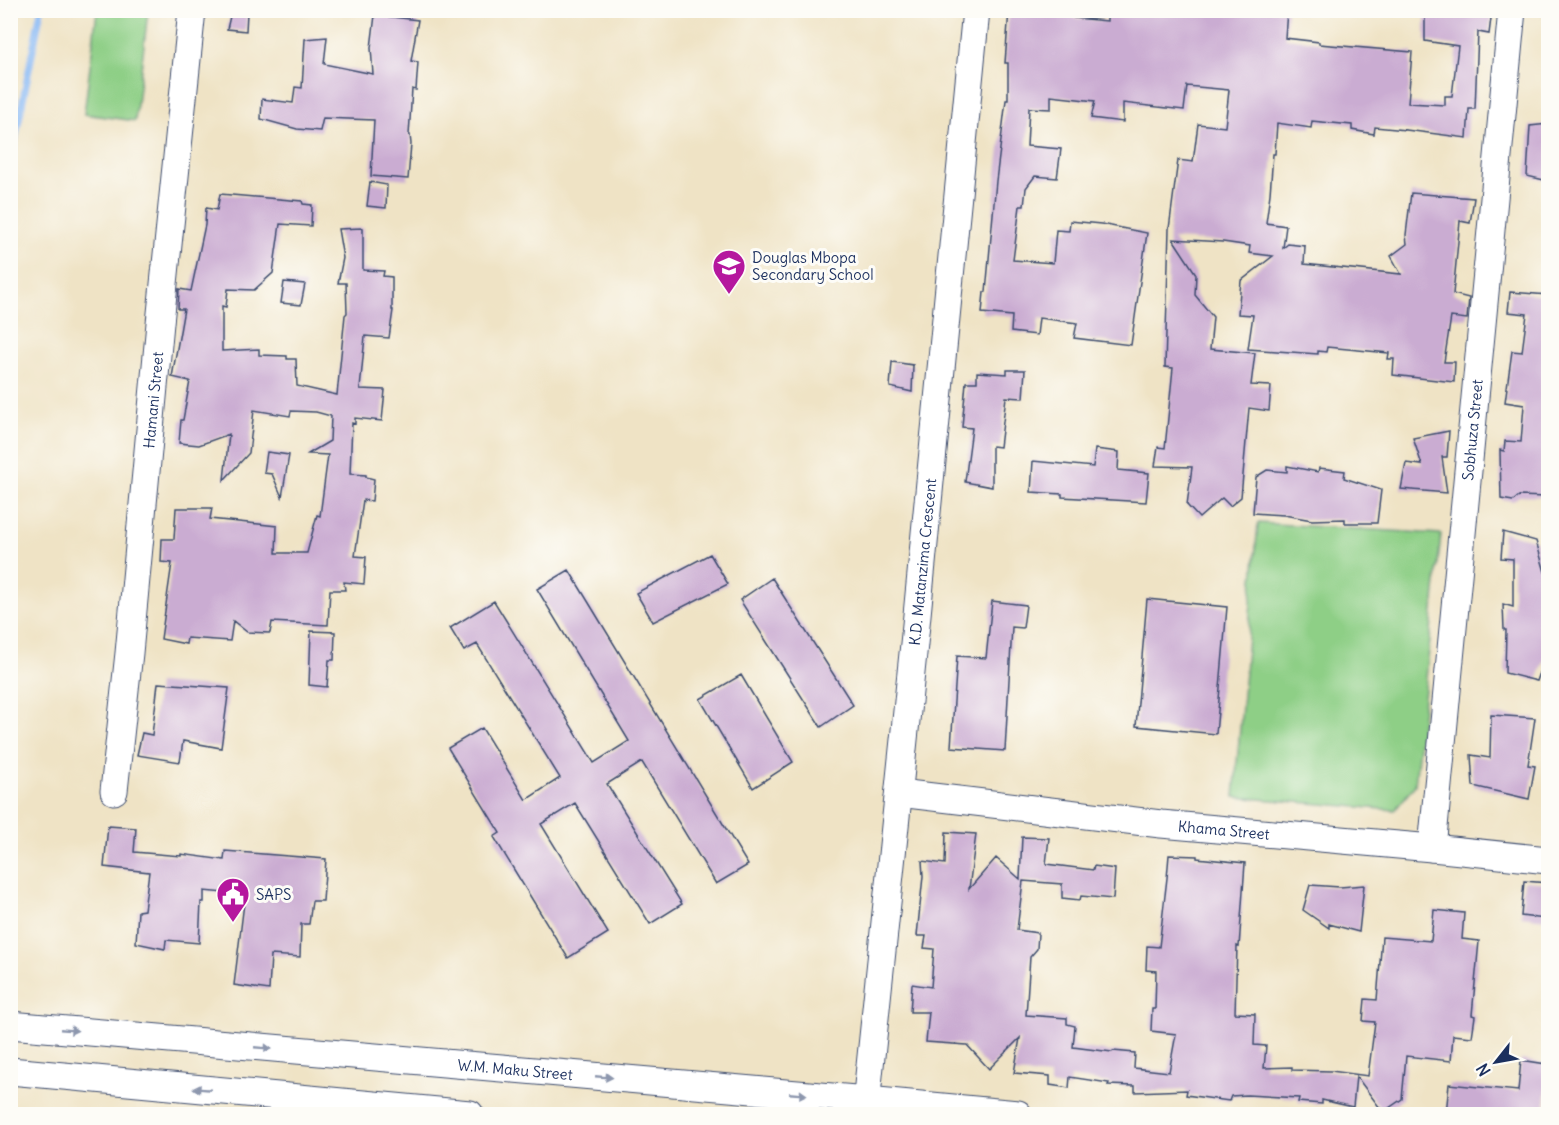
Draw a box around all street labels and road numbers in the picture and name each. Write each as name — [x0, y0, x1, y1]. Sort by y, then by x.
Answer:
street label: Hamani Street — [139, 351, 167, 449]
street label: Sobhuza Street — [1458, 378, 1486, 481]
street label: K.D. Matanzima Crescent — [904, 478, 940, 646]
street label: Khama Street — [1177, 816, 1271, 843]
street label: W.M. Maku Street — [457, 1055, 574, 1084]

